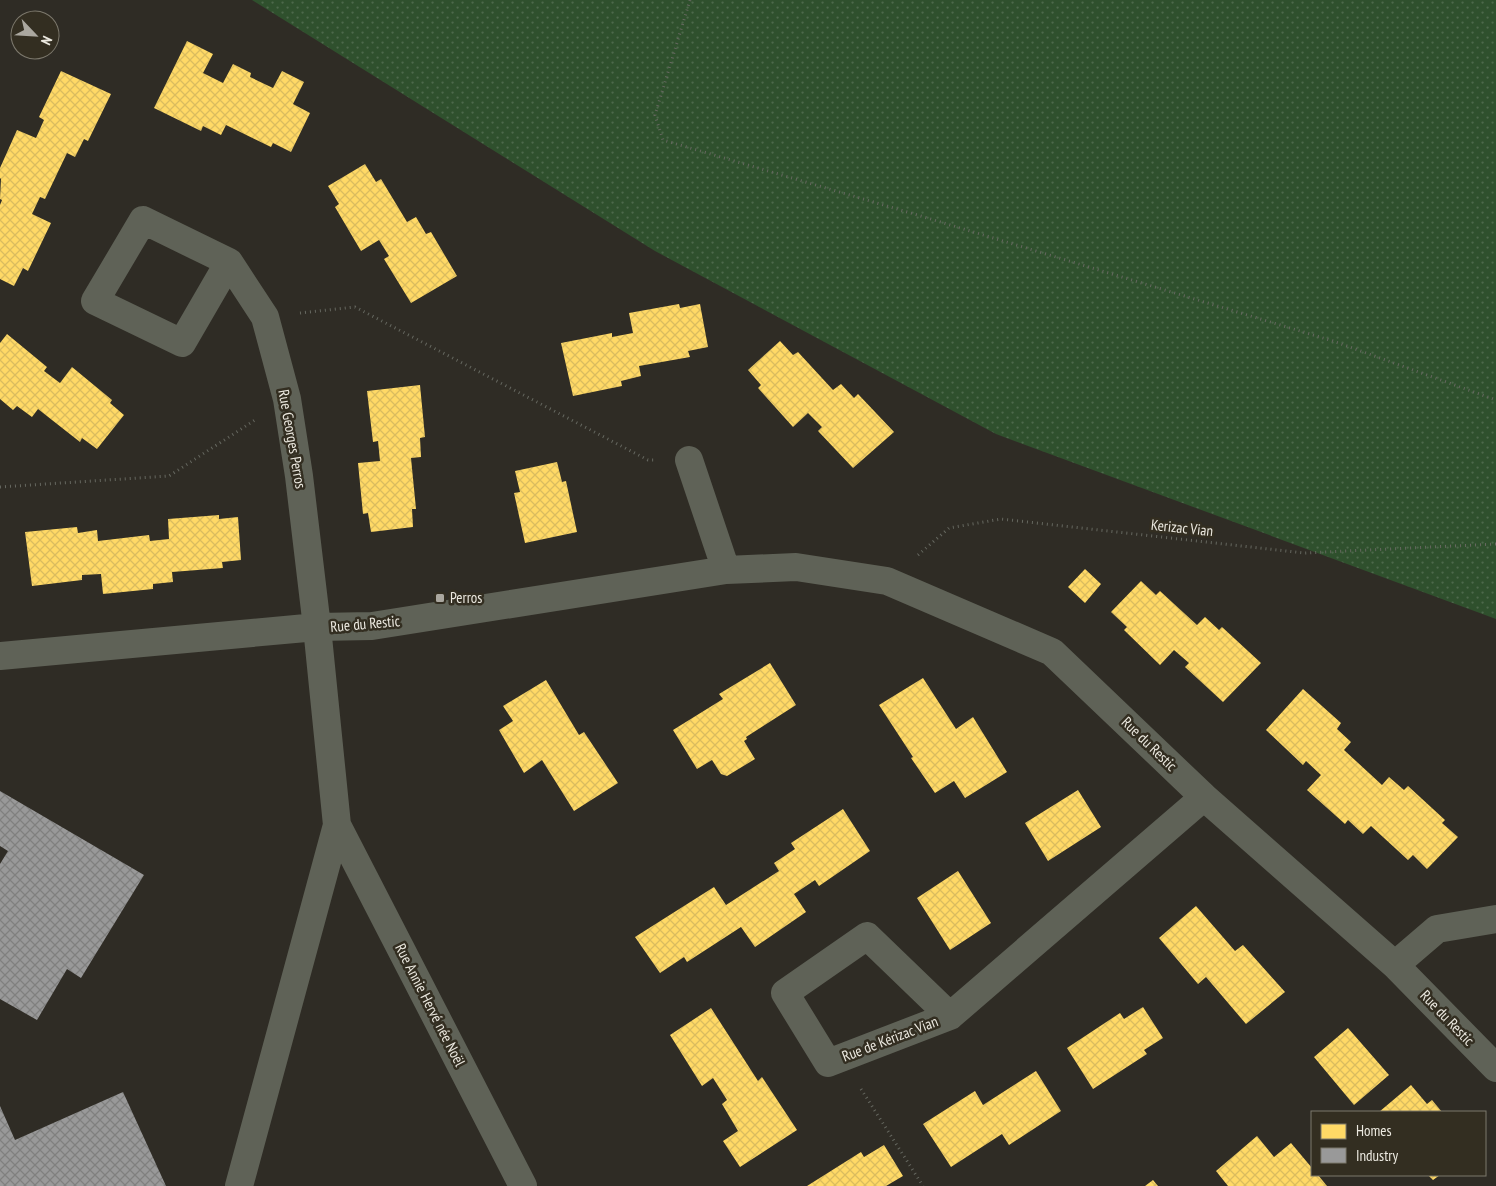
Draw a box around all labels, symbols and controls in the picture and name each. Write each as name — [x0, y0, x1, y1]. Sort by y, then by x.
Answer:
north arrow — [10, 10, 60, 60]
text: N — [37, 33, 57, 48]
street label: Rue Georges Perros — [274, 388, 311, 490]
street label: Kerizac Vian — [1150, 515, 1214, 540]
place label: Perros — [450, 588, 482, 607]
marker: Perros — [434, 592, 446, 604]
street label: Rue du Restic — [329, 611, 401, 636]
street label: Rue du Restic — [1118, 713, 1182, 775]
street label: Rue Annie Hervé née Noël — [391, 940, 470, 1070]
street label: Rue du Restic — [1416, 986, 1479, 1050]
street label: Rue de Kérizac Vian — [839, 1011, 941, 1066]
legend — [1311, 1111, 1486, 1176]
text: Homes — [1356, 1121, 1392, 1140]
text: Industry — [1356, 1146, 1398, 1165]

